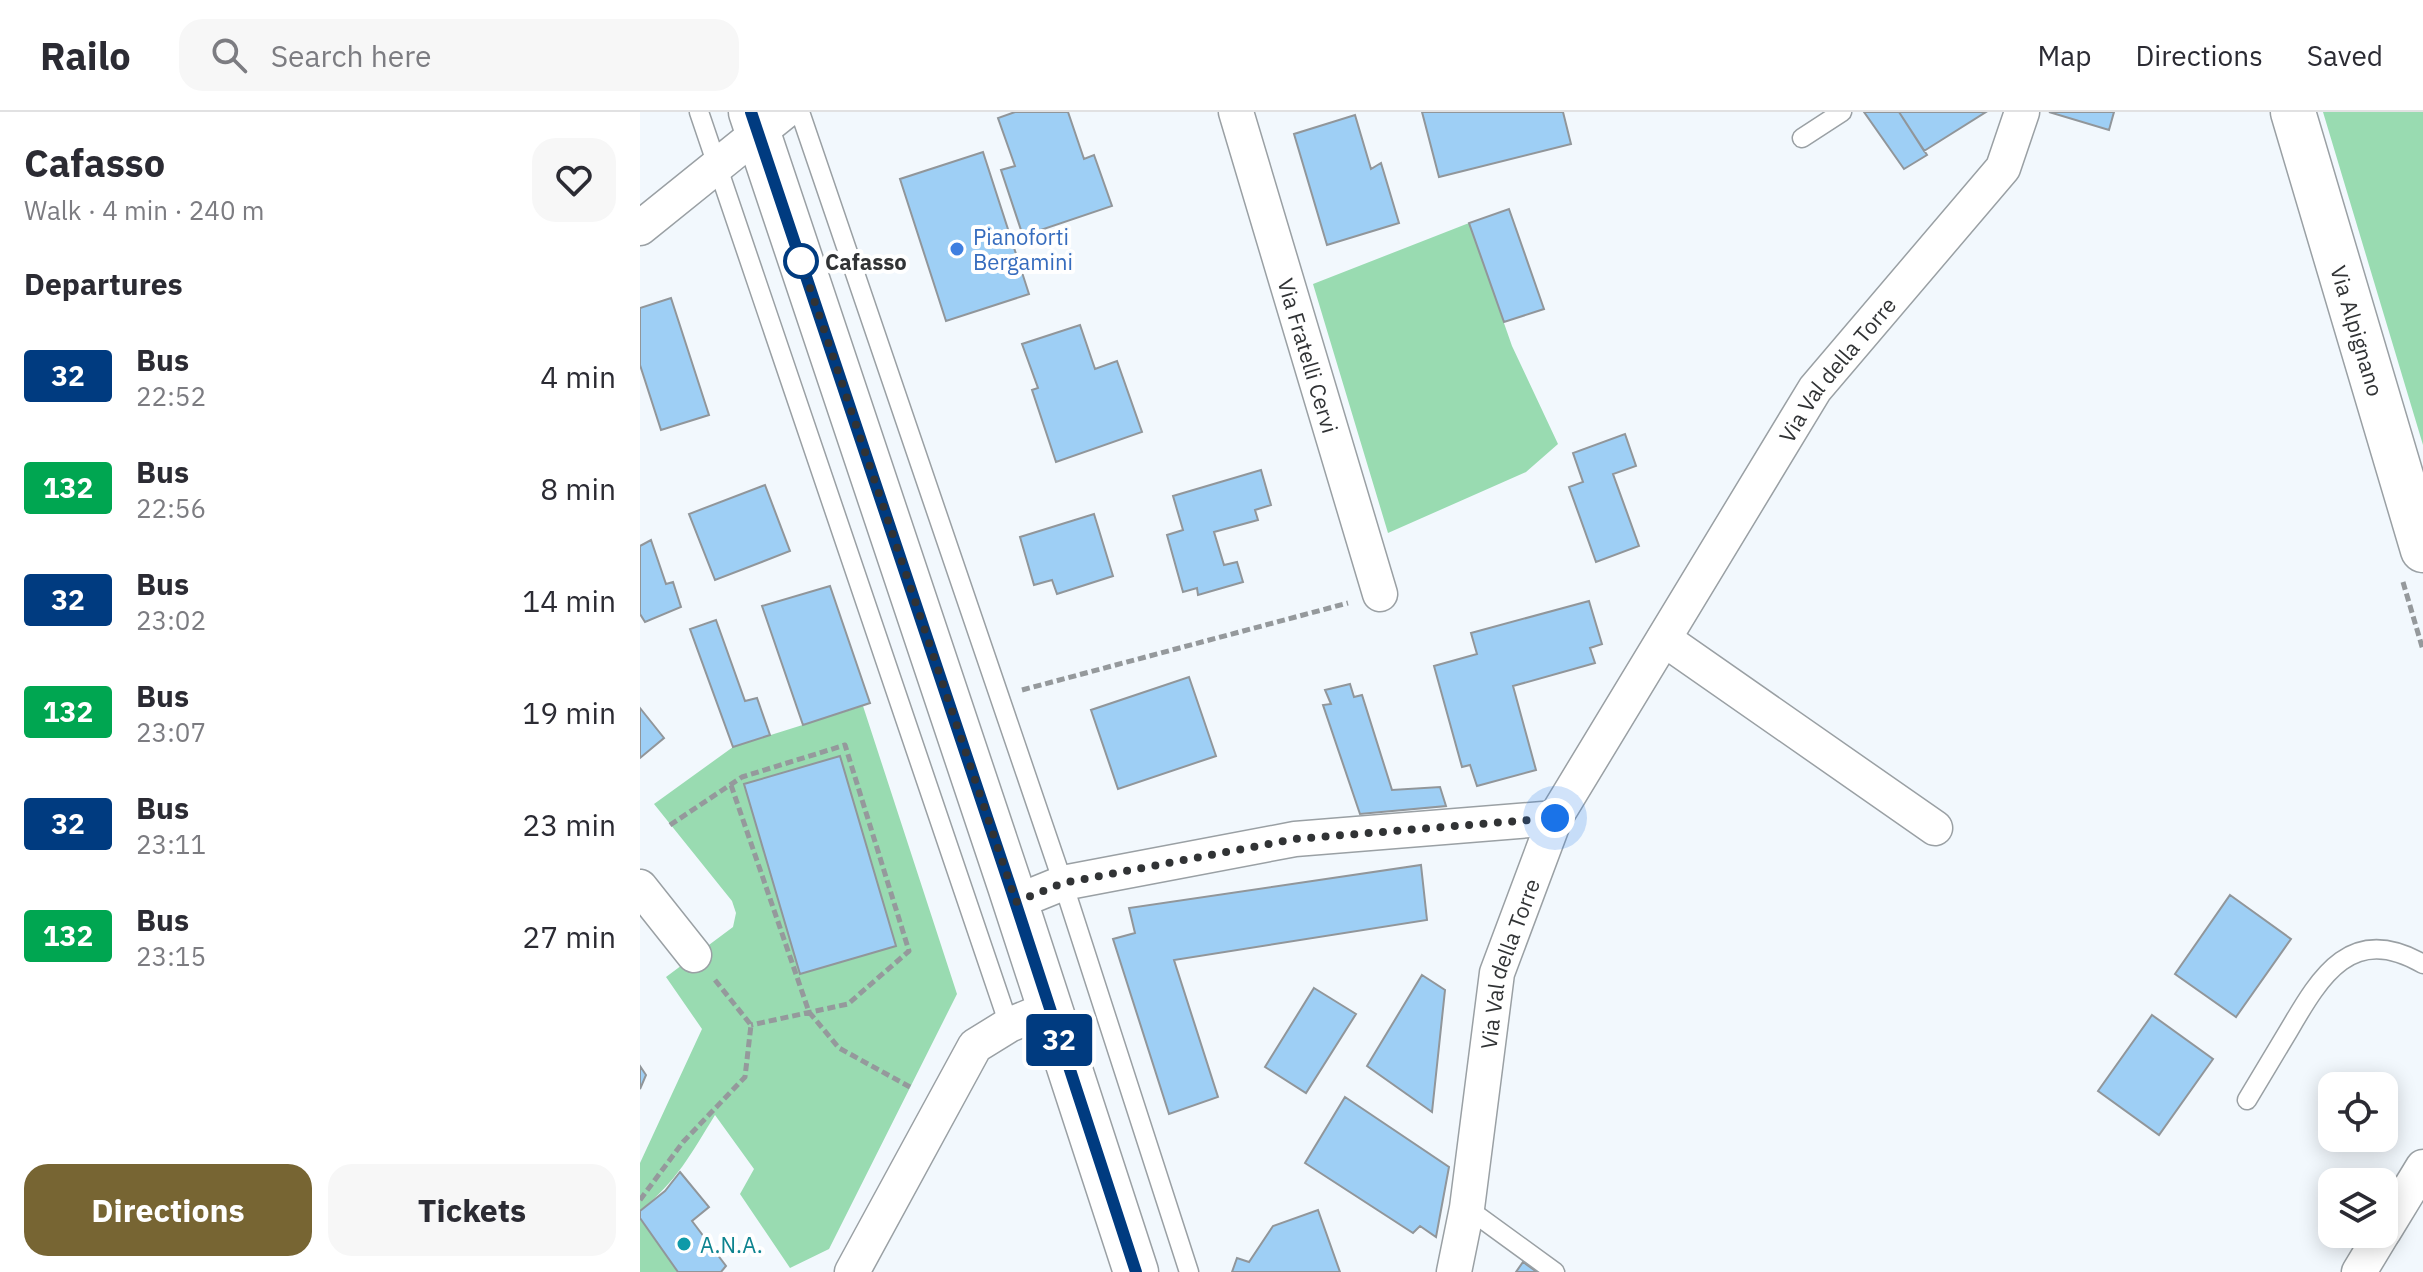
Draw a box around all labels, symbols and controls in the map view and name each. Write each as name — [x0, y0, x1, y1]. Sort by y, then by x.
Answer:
search box — [179, 19, 739, 91]
text: Railo — [40, 31, 131, 80]
icon: search — [207, 33, 251, 77]
text: Search here — [271, 36, 432, 75]
text: Map — [2037, 37, 2091, 74]
text: Directions — [2135, 37, 2263, 74]
text: Saved — [2307, 37, 2383, 74]
text: Cafasso — [24, 138, 165, 187]
button: heart — [532, 138, 616, 222]
text: Walk · 4 min · 240 m — [24, 193, 264, 227]
place label: Pianoforti Bergamini — [973, 222, 1073, 276]
marker: Pianoforti Bergamini — [948, 240, 966, 258]
marker: Cafasso — [784, 244, 818, 278]
place label: Cafasso — [825, 247, 907, 276]
street label: Via Alpignano — [2325, 262, 2391, 399]
text: Departures — [24, 264, 183, 303]
street label: Via Fratelli Cervi — [1272, 274, 1346, 436]
street label: Via Val della Torre — [1772, 290, 1902, 448]
text: Bus — [136, 340, 189, 379]
text: 32 — [51, 357, 85, 394]
text: 4 min — [540, 357, 616, 396]
text: 22:52 — [136, 379, 206, 413]
text: Bus — [136, 452, 189, 491]
text: 132 — [43, 469, 93, 506]
text: 8 min — [540, 469, 616, 508]
text: 22:56 — [136, 491, 206, 525]
text: Bus — [136, 564, 189, 603]
text: 32 — [51, 581, 85, 618]
text: 14 min — [522, 581, 616, 620]
text: 23:02 — [136, 603, 206, 637]
text: Bus — [136, 676, 189, 715]
text: 132 — [43, 693, 93, 730]
text: 19 min — [522, 693, 616, 732]
text: 23:07 — [136, 715, 206, 749]
text: Bus — [136, 788, 189, 827]
your location — [1535, 798, 1575, 838]
text: 32 — [51, 805, 85, 842]
text: 23 min — [522, 805, 616, 844]
text: 23:11 — [136, 827, 206, 861]
street label: Via Val della Torre — [1473, 874, 1546, 1051]
text: Bus — [136, 900, 189, 939]
text: 132 — [43, 917, 93, 954]
text: 27 min — [522, 917, 616, 956]
text: 23:15 — [136, 939, 206, 973]
line badge: 32 — [1023, 1014, 1095, 1066]
text: 32 — [1042, 1021, 1076, 1058]
map controls — [2318, 1072, 2398, 1248]
button: locate — [2318, 1072, 2398, 1152]
button: Directions — [24, 1164, 312, 1256]
button: Tickets — [328, 1164, 616, 1256]
button: layers — [2318, 1168, 2398, 1248]
place label: A.N.A. — [700, 1230, 763, 1259]
marker: A.N.A. — [675, 1235, 693, 1253]

